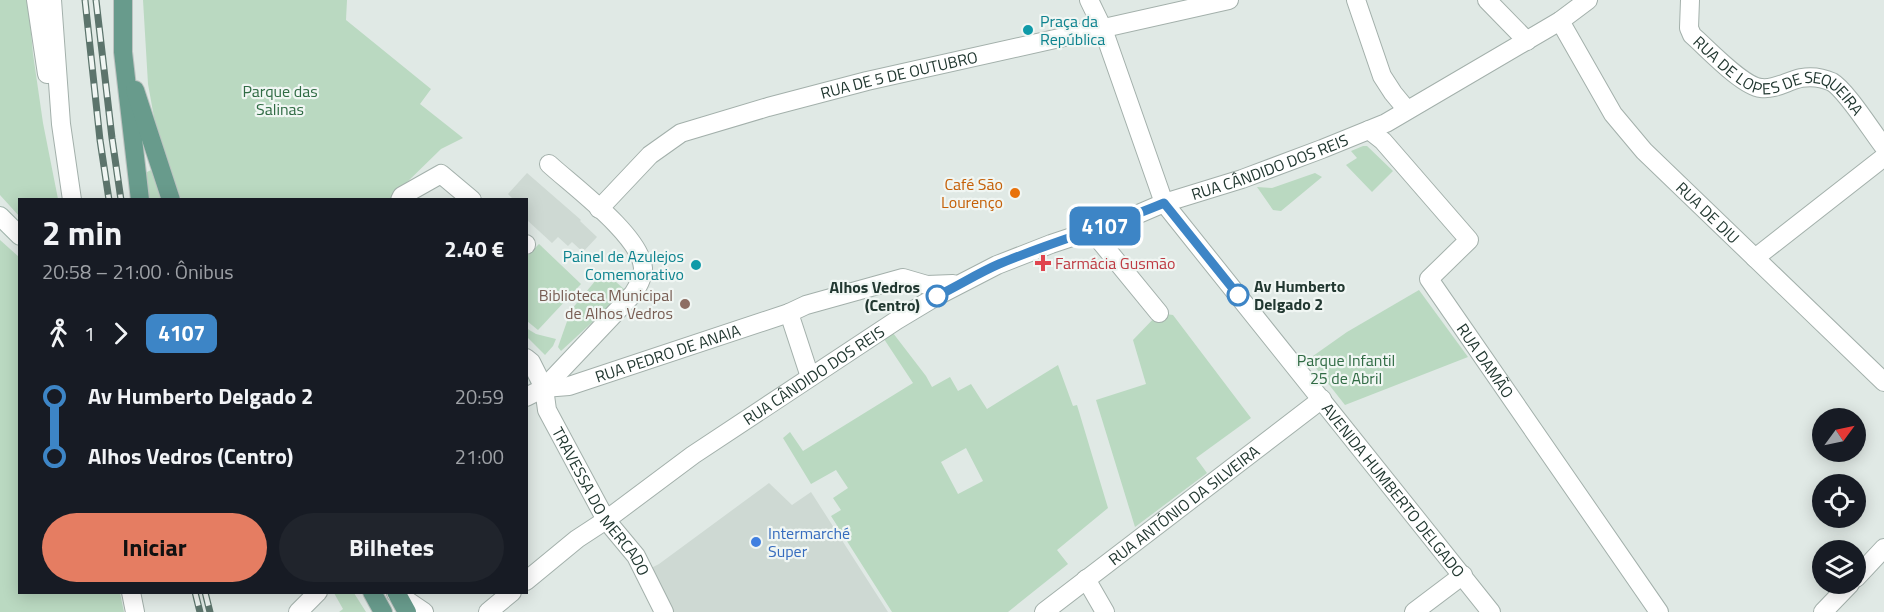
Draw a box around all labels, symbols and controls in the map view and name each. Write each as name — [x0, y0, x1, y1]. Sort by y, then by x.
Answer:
place label: Praça da República — [1040, 9, 1105, 51]
marker: Praça da República — [1021, 23, 1035, 37]
street label: RUA DE LOPES DE SEQUEIRA — [1688, 30, 1870, 121]
street label: RUA DE 5 DE OUTUBRO — [818, 45, 980, 105]
park label: Parque das Salinas — [242, 79, 318, 121]
street label: RUA CÂNDIDO DOS REIS — [1188, 128, 1352, 206]
place label: Café São Lourenço — [941, 172, 1003, 214]
street label: RUA DE DIU — [1671, 176, 1745, 249]
marker: Café São Lourenço — [1008, 186, 1022, 200]
line badge: 4107 — [1063, 206, 1147, 246]
text: 2 min — [42, 208, 122, 258]
text: 4107 — [1081, 210, 1129, 242]
text: 2.40 € — [444, 232, 504, 266]
place label: Painel de Azulejos Comemorativo — [563, 244, 684, 286]
place label: Farmácia Gusmão — [1055, 251, 1175, 275]
text: 20:58 – 21:00 · Ônibus — [42, 256, 234, 287]
marker: Farmácia Gusmão — [1036, 256, 1050, 270]
marker: Painel de Azulejos Comemorativo — [689, 258, 703, 272]
place label: Av Humberto Delgado 2 — [1254, 274, 1345, 316]
place label: Alhos Vedros (Centro) — [829, 275, 920, 317]
place label: Biblioteca Municipal de Alhos Vedros — [539, 283, 673, 325]
marker: Av Humberto Delgado 2 — [1227, 284, 1249, 306]
marker: Alhos Vedros (Centro) — [926, 285, 948, 307]
marker: Biblioteca Municipal de Alhos Vedros — [678, 297, 692, 311]
icon: walk — [42, 317, 75, 350]
icon: forward — [104, 317, 137, 350]
text: 4107 — [158, 317, 205, 349]
text: 1 — [84, 318, 95, 349]
street label: RUA PEDRO DE ANAIA — [592, 318, 744, 389]
street label: RUA DAMÃO — [1451, 318, 1520, 403]
street label: RUA CÂNDIDO DOS REIS — [738, 320, 889, 431]
park label: Parque Infantil 25 de Abril — [1297, 348, 1395, 390]
text: Av Humberto Delgado 2 — [88, 379, 313, 413]
text: 20:59 — [455, 381, 504, 412]
street label: AVENIDA HUMBERTO DELGADO — [1316, 398, 1471, 582]
north arrow — [1812, 408, 1866, 462]
map controls — [1812, 408, 1866, 594]
street label: TRAVESSA DO MERCADO — [546, 422, 656, 580]
text: Alhos Vedros (Centro) — [88, 439, 293, 473]
street label: RUA ANTÓNIO DA SILVEIRA — [1103, 439, 1265, 571]
text: 21:00 — [455, 441, 504, 472]
button: locate — [1812, 474, 1866, 528]
button: Iniciar — [42, 513, 267, 582]
button: Bilhetes — [279, 513, 504, 582]
place label: Intermarché Super — [768, 521, 850, 563]
marker: Intermarché Super — [749, 535, 763, 549]
button: layers — [1812, 540, 1866, 594]

